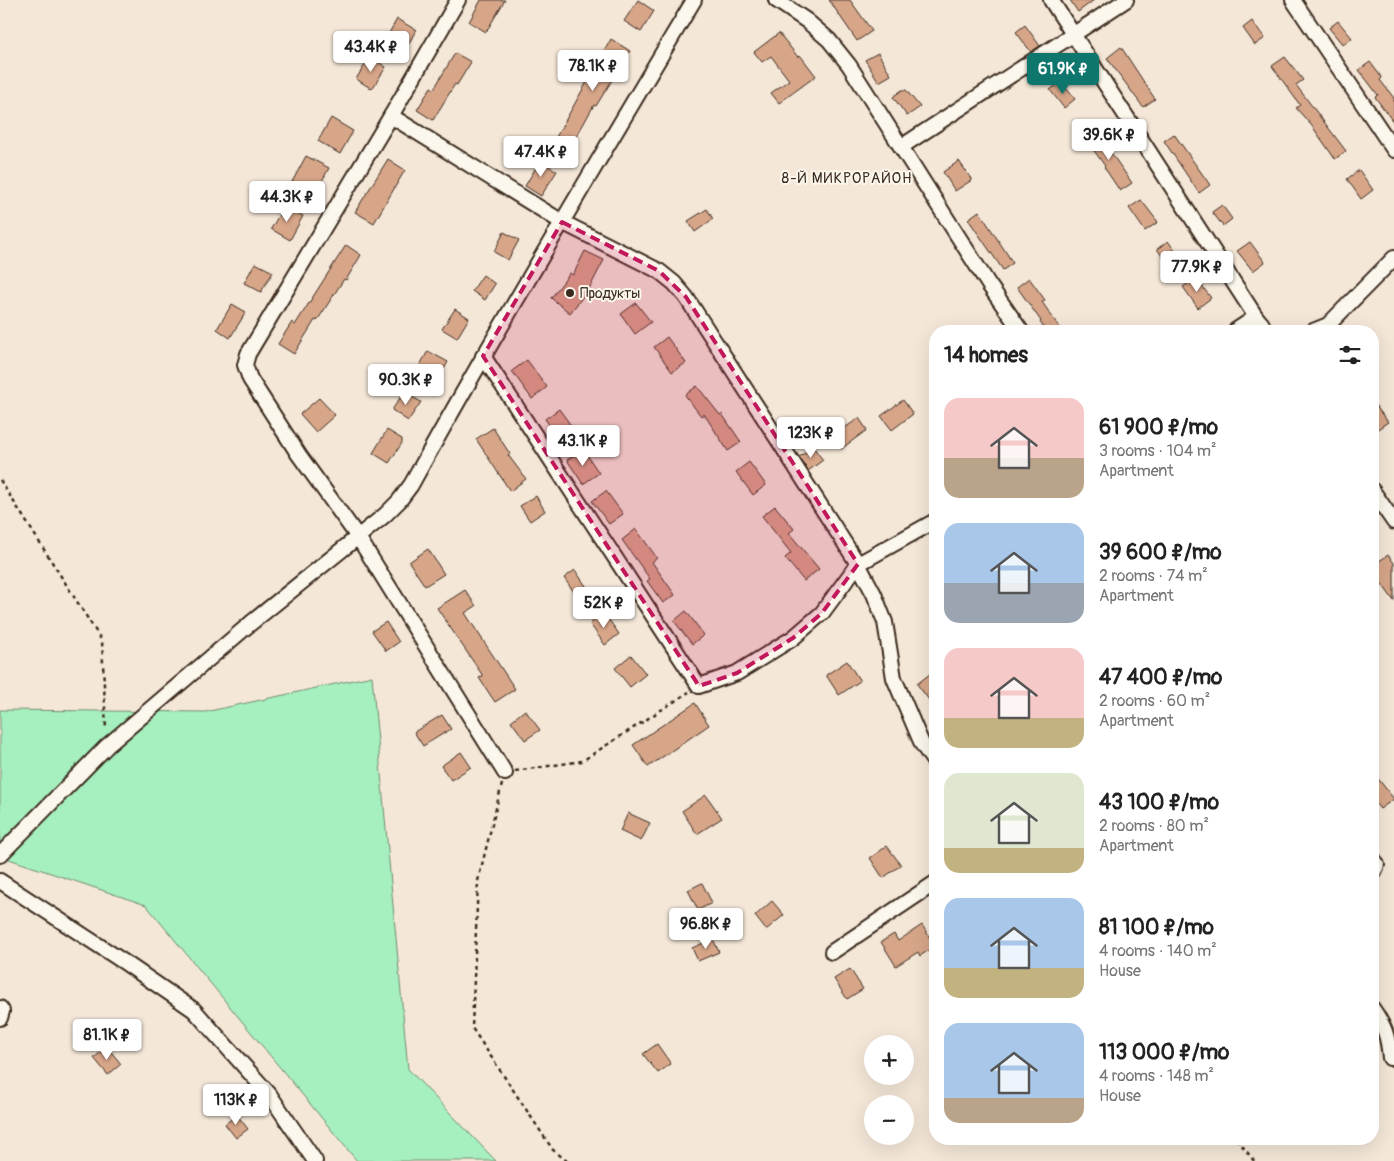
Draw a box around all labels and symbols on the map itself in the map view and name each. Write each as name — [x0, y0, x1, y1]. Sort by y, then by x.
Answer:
pin: 43.4K ₽ — [325, 30, 417, 73]
pin: 78.1K ₽ — [547, 49, 639, 92]
pin: 61.9K ₽ — [1017, 52, 1109, 95]
pin: 39.6K ₽ — [1063, 119, 1155, 161]
pin: 47.4K ₽ — [495, 136, 587, 178]
district label: 8-Й МИКРОРАЙОН — [782, 169, 912, 188]
pin: 44.3K ₽ — [241, 180, 333, 223]
pin: 77.9K ₽ — [1151, 250, 1243, 293]
place label: Продукты — [580, 285, 640, 302]
marker: Продукты — [564, 287, 576, 299]
pin: 90.3K ₽ — [360, 364, 452, 406]
pin: 123K ₽ — [770, 416, 852, 459]
pin: 43.1K ₽ — [537, 424, 629, 467]
pin: 52K ₽ — [569, 586, 639, 629]
pin: 96.8K ₽ — [660, 908, 752, 950]
pin: 81.1K ₽ — [61, 1018, 153, 1061]
pin: 113K ₽ — [195, 1084, 277, 1126]

